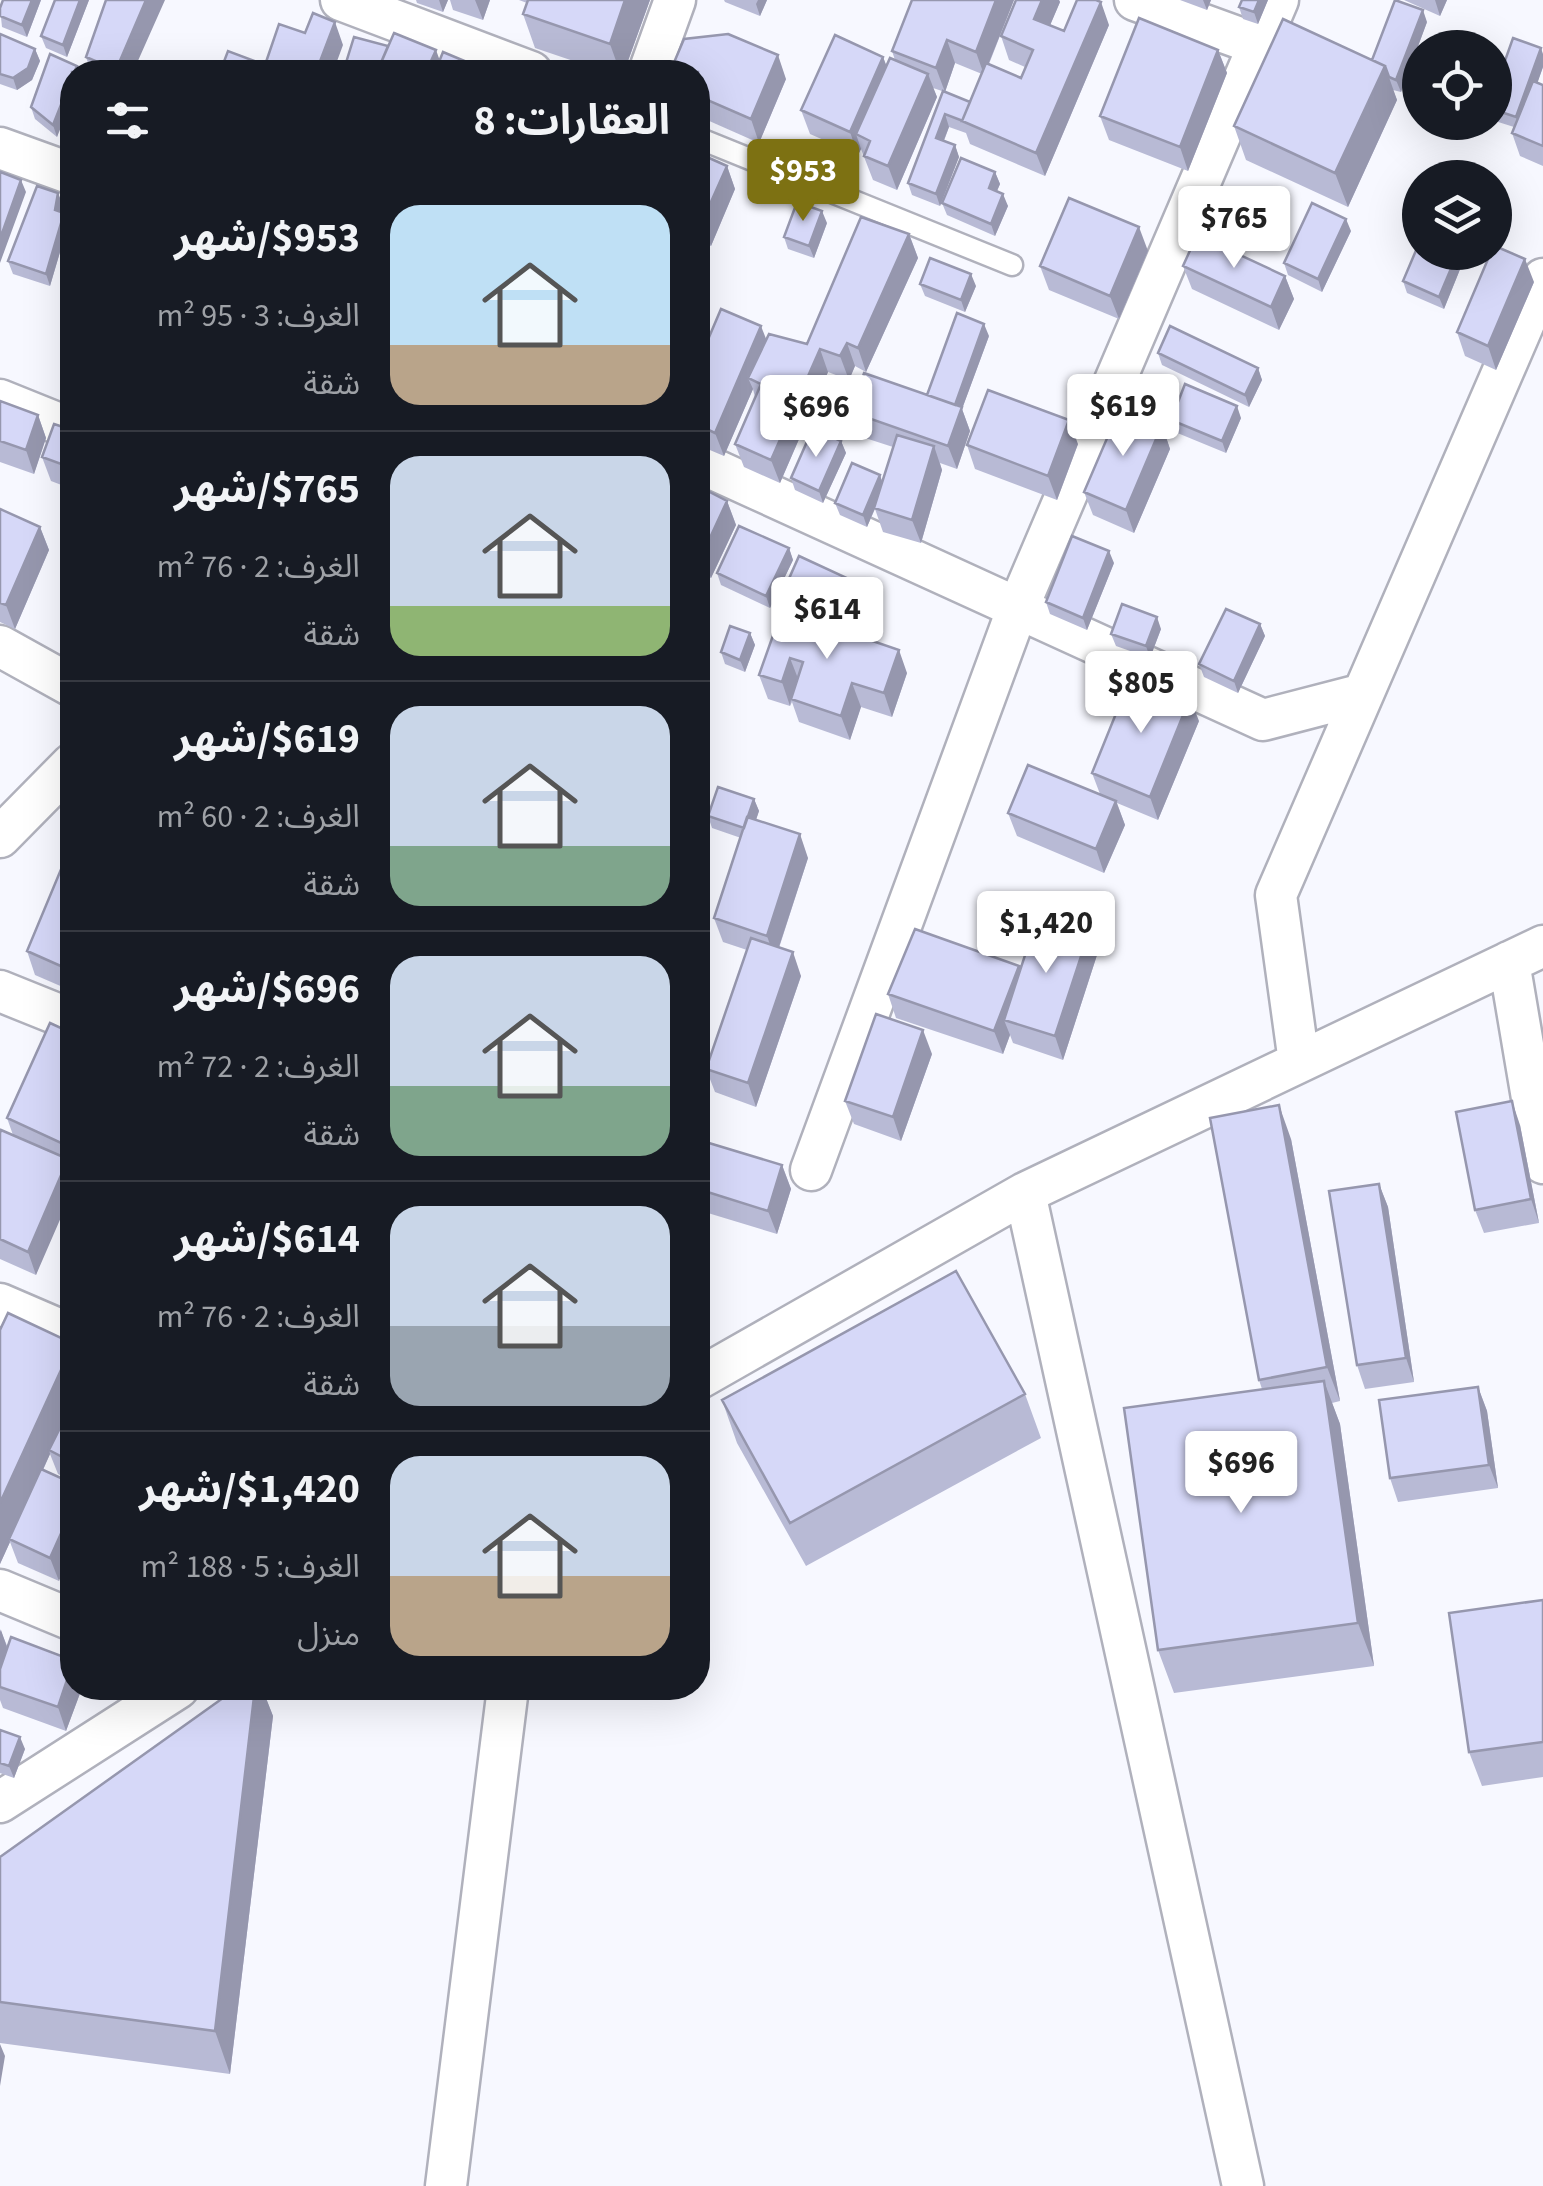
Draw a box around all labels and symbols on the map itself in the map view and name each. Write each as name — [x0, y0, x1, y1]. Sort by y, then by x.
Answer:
pin: $953 — [744, 139, 862, 224]
pin: $765 — [1175, 186, 1293, 271]
pin: $619 — [1064, 374, 1182, 459]
pin: $696 — [757, 375, 875, 460]
pin: $614 — [768, 577, 886, 662]
pin: $805 — [1082, 651, 1200, 736]
pin: $1,420 — [965, 891, 1127, 976]
pin: $696 — [1182, 1431, 1300, 1516]

